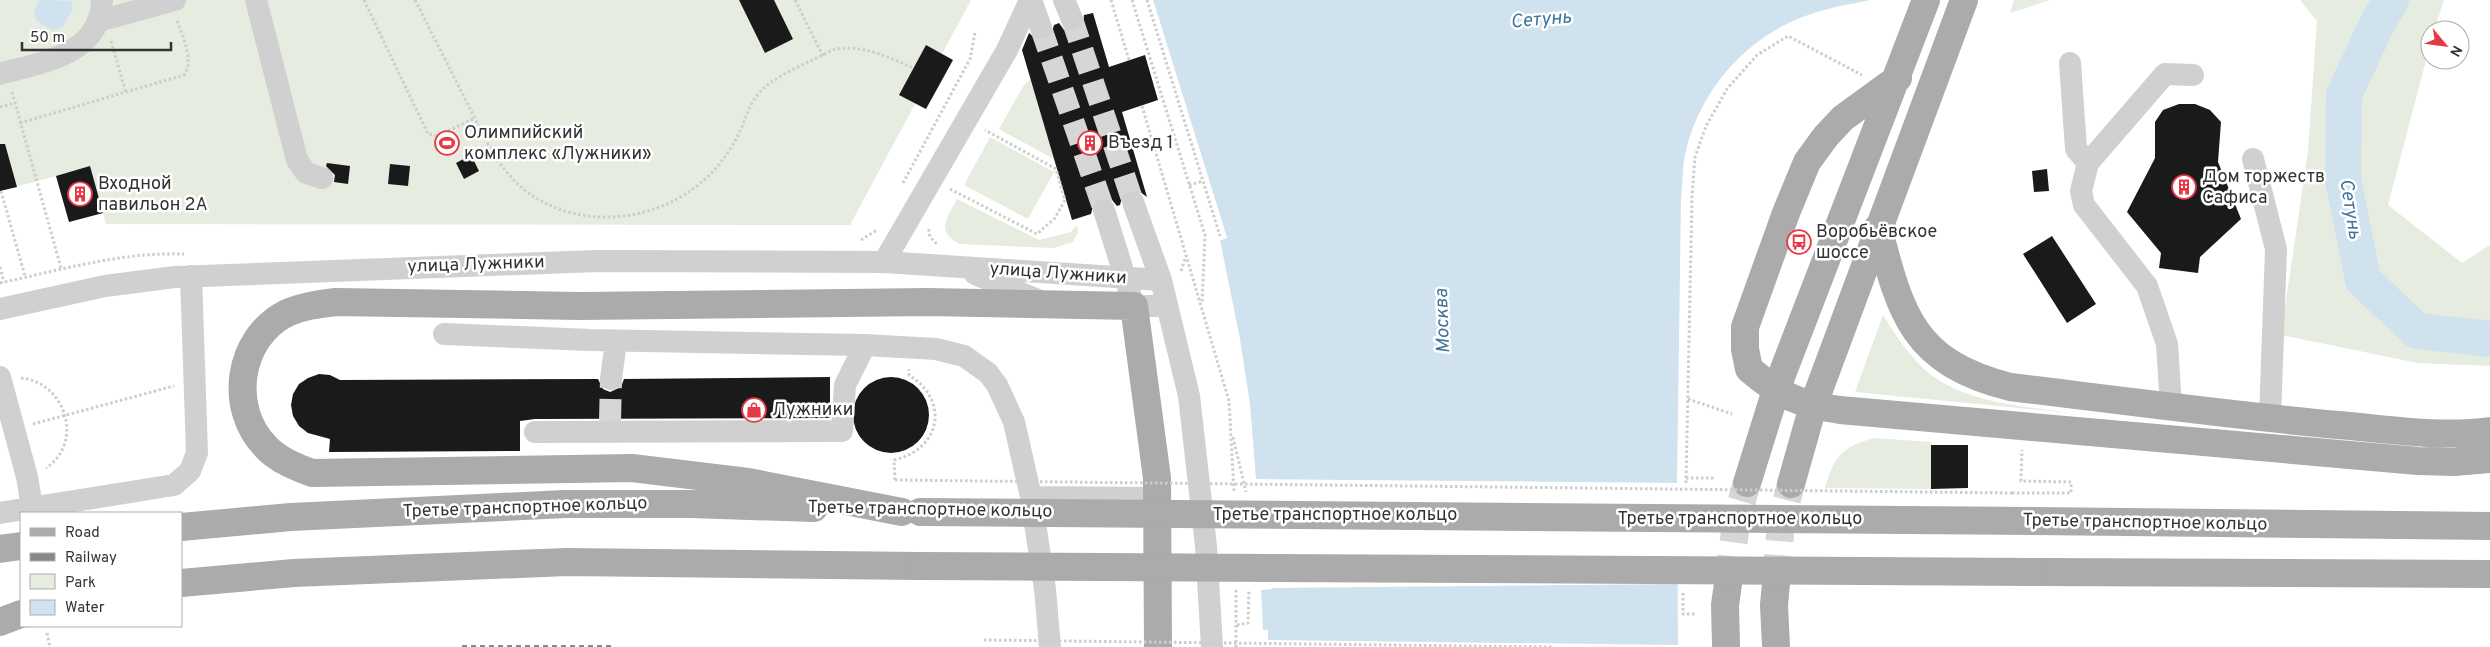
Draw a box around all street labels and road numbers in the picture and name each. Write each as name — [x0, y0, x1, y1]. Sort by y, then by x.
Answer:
street label: улица Лужники — [407, 251, 545, 279]
street label: улица Лужники — [989, 258, 1127, 290]
street label: Третье транспортное кольцо — [402, 492, 648, 524]
street label: Третье транспортное кольцо — [807, 496, 1053, 524]
street label: Третье транспортное кольцо — [1213, 504, 1457, 527]
street label: Третье транспортное кольцо — [1618, 508, 1862, 531]
street label: Третье транспортное кольцо — [2022, 509, 2268, 537]

